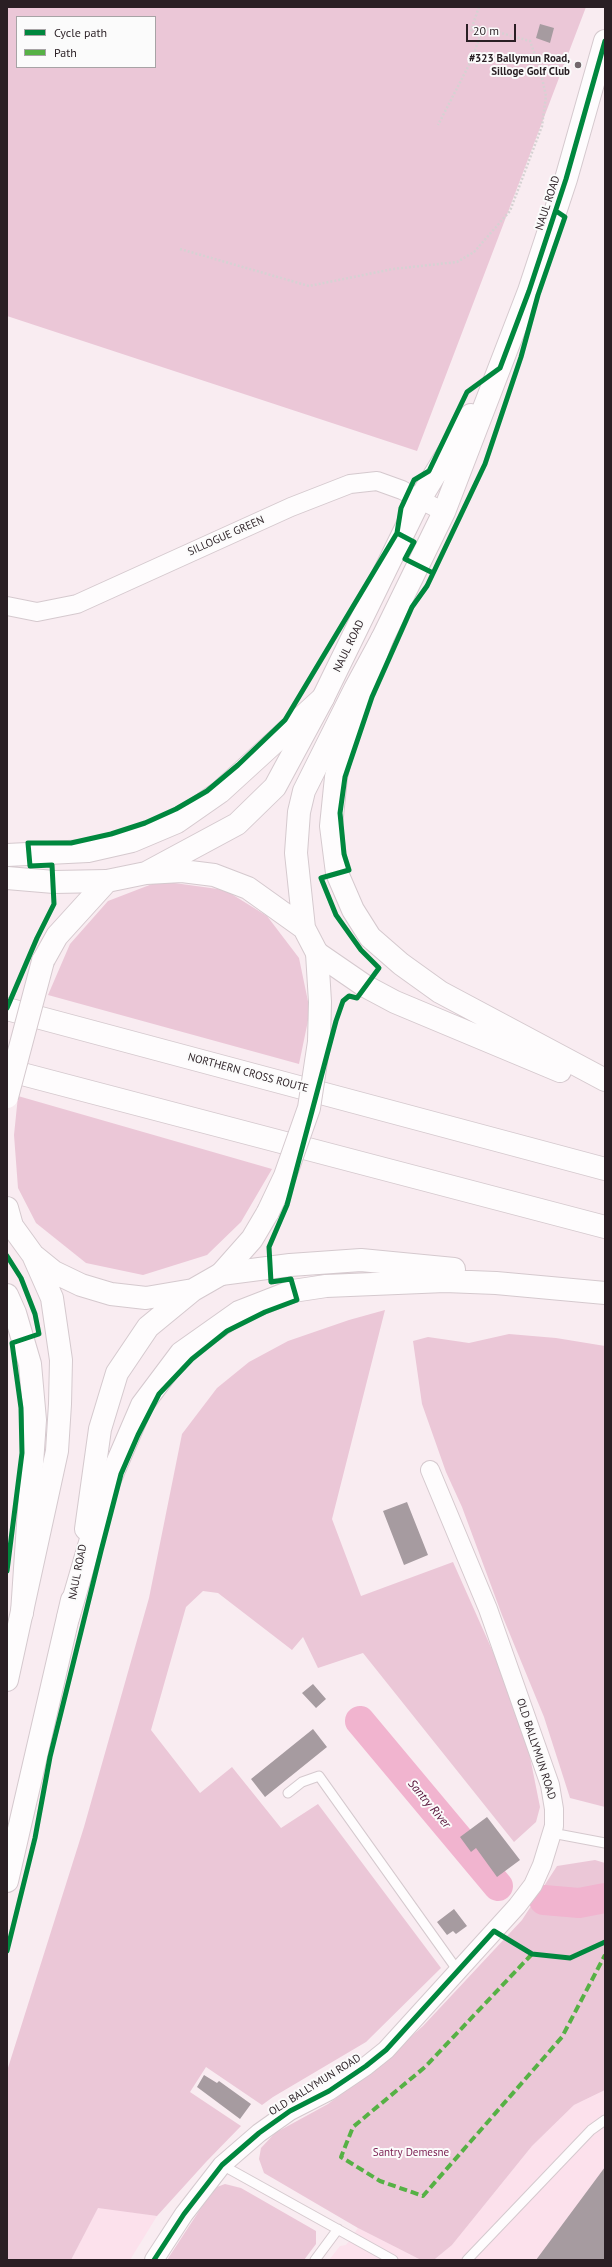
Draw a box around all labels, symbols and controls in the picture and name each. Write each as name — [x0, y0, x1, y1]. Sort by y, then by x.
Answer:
legend — [16, 16, 156, 68]
scale bar — [468, 16, 518, 42]
text: 20 m — [473, 23, 499, 38]
text: Cycle path — [54, 25, 107, 40]
text: Path — [54, 45, 77, 60]
place label: #323 Ballymun Road, Silloge Golf Club — [469, 52, 570, 78]
marker: #323 Ballymun Road, Silloge Golf Club — [573, 60, 583, 70]
street label: NAUL ROAD — [533, 174, 563, 232]
street label: SILLOGUE GREEN — [186, 513, 266, 559]
street label: NAUL ROAD — [331, 618, 367, 674]
street label: NORTHERN CROSS ROUTE — [186, 1051, 310, 1095]
street label: NAUL ROAD — [66, 1543, 90, 1601]
street label: OLD BALLYMUN ROAD — [513, 1697, 559, 1801]
water label: Santry River — [405, 1777, 453, 1831]
street label: OLD BALLYMUN ROAD — [267, 2051, 363, 2119]
park label: Santry Demesne — [373, 2146, 449, 2160]

